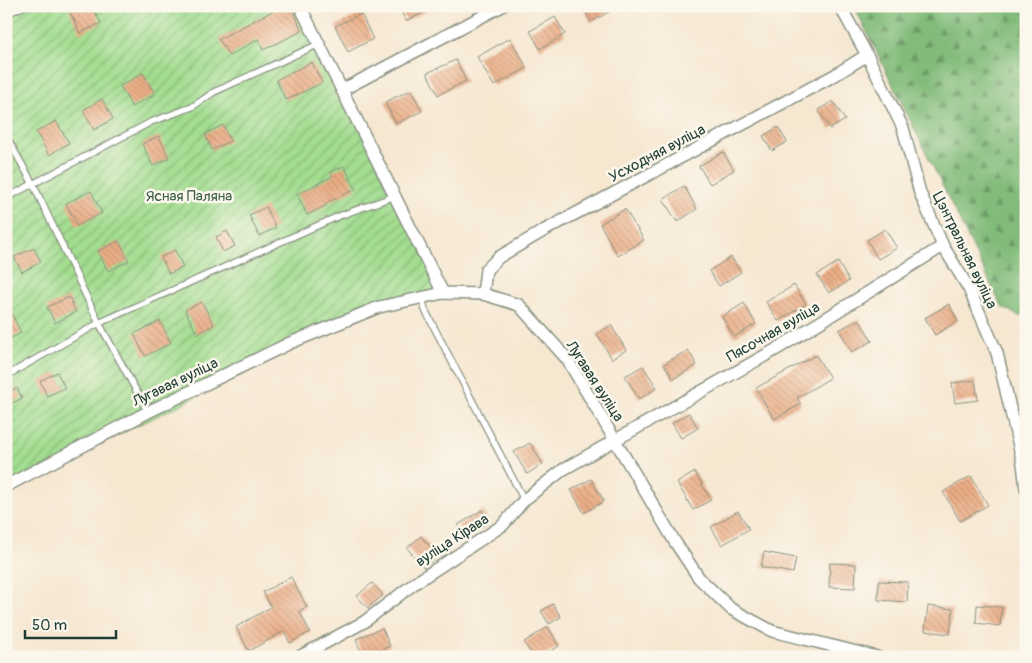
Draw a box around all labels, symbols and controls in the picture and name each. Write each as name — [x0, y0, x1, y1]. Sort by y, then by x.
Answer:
street label: Усходняя вуліца — [606, 120, 709, 187]
park label: Ясная Паляна — [146, 187, 232, 206]
street label: Цэнтральная вуліца — [928, 189, 1001, 312]
street label: Пясочная вуліца — [723, 298, 823, 367]
street label: Лугавая вуліца — [561, 336, 628, 425]
street label: Лугавая вуліца — [128, 354, 221, 412]
street label: вуліца Кірава — [412, 510, 493, 571]
scale bar — [25, 608, 116, 640]
text: 50 m — [32, 616, 67, 635]

